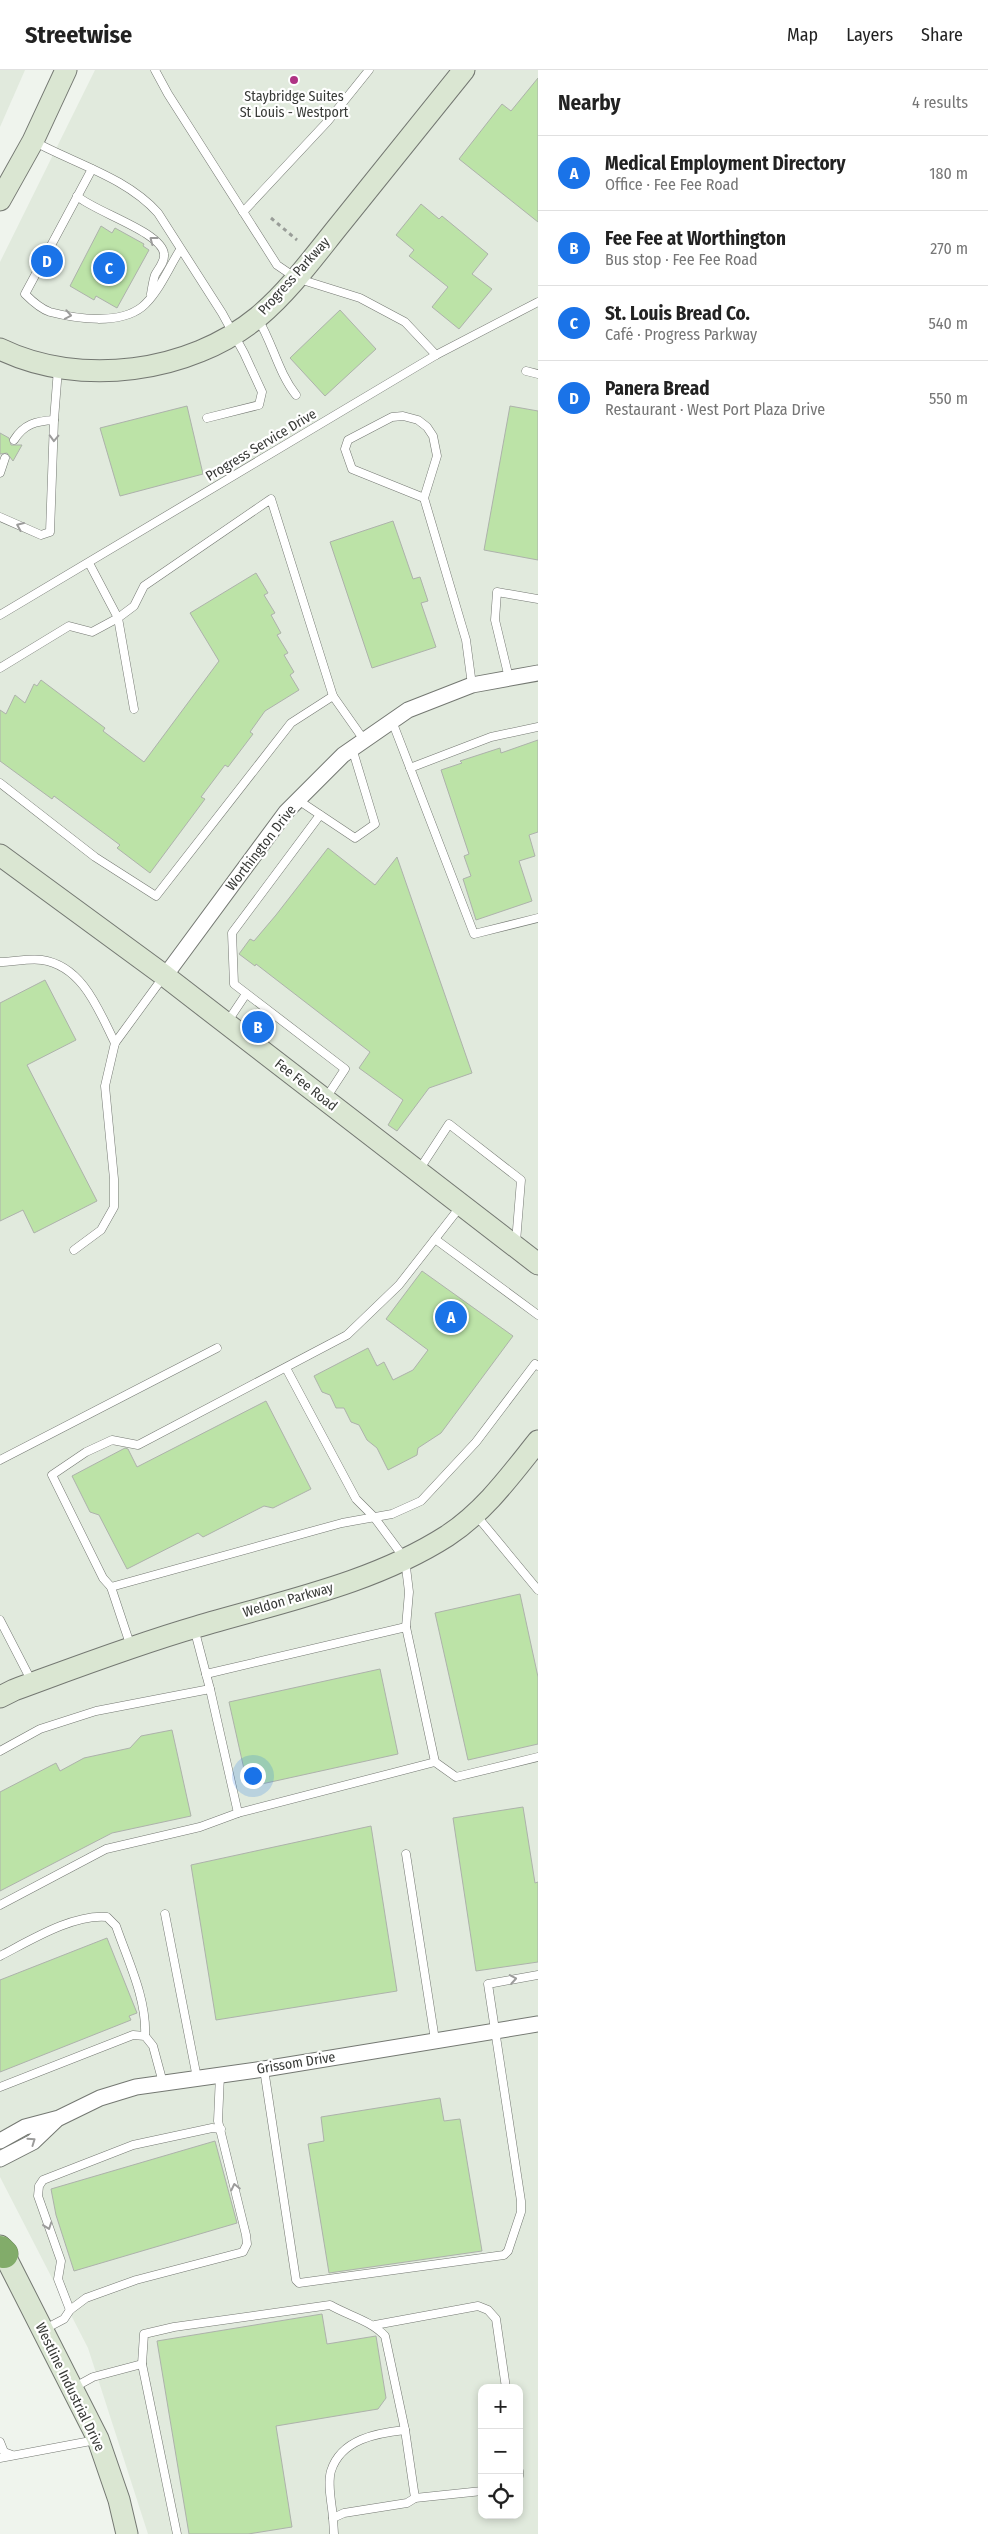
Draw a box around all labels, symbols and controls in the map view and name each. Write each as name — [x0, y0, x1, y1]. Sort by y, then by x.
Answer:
text: Streetwise — [25, 21, 132, 49]
text: Map — [787, 24, 818, 46]
text: Layers — [846, 24, 893, 46]
text: Share — [921, 24, 963, 46]
marker: Staybridge Suites St Louis - Westport — [288, 74, 300, 86]
place label: Staybridge Suites St Louis - Westport — [240, 88, 349, 121]
text: Nearby — [558, 90, 620, 116]
text: 4 results — [912, 93, 968, 112]
text: Medical Employment Directory — [605, 152, 846, 175]
text: A — [570, 164, 578, 183]
text: 180 m — [929, 164, 968, 183]
text: Office · Fee Fee Road — [605, 175, 739, 194]
text: Fee Fee at Worthington — [605, 227, 786, 250]
street label: Progress Parkway — [255, 233, 334, 318]
one-way arrow — [150, 236, 159, 245]
text: B — [570, 239, 578, 258]
text: 270 m — [930, 239, 968, 258]
pin: D — [31, 242, 63, 280]
pin: C — [93, 249, 125, 287]
text: Bus stop · Fee Fee Road — [605, 250, 758, 269]
text: St. Louis Bread Co. — [605, 302, 750, 325]
one-way arrow — [63, 309, 72, 319]
text: C — [570, 314, 578, 333]
text: 540 m — [929, 314, 968, 333]
text: Café · Progress Parkway — [605, 325, 757, 344]
text: Panera Bread — [605, 377, 710, 400]
text: D — [569, 389, 579, 408]
text: 550 m — [929, 389, 968, 408]
text: Restaurant · West Port Plaza Drive — [605, 400, 825, 419]
street label: Progress Service Drive — [203, 405, 319, 485]
one-way arrow — [48, 434, 59, 442]
one-way arrow — [16, 522, 25, 532]
street label: Worthington Drive — [222, 802, 300, 894]
pin: B — [242, 1008, 274, 1046]
street label: Fee Fee Road — [271, 1055, 341, 1115]
pin: A — [435, 1298, 467, 1336]
street label: Weldon Parkway — [241, 1579, 336, 1621]
your location — [240, 1763, 266, 1789]
one-way arrow — [509, 1975, 517, 1985]
street label: Grissom Drive — [256, 2048, 337, 2078]
one-way arrow — [26, 2138, 36, 2147]
one-way arrow — [230, 2183, 241, 2192]
one-way arrow — [42, 2221, 52, 2229]
street label: Westline Industrial Drive — [32, 2320, 109, 2454]
map controls — [478, 2384, 523, 2519]
button: + — [478, 2384, 523, 2429]
button: − — [478, 2429, 523, 2474]
button: locate — [478, 2474, 523, 2519]

